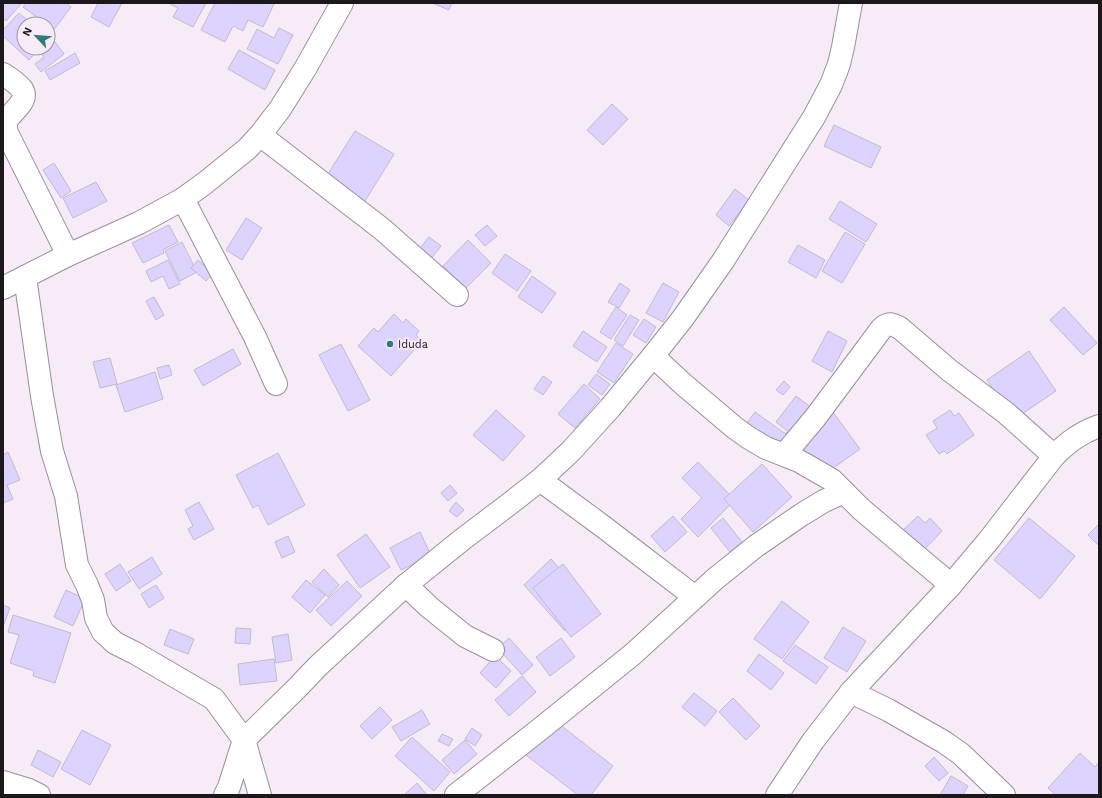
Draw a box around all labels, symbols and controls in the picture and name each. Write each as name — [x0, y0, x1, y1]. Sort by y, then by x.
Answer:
north arrow — [16, 16, 56, 56]
text: N — [20, 25, 35, 38]
place label: Iduda — [398, 338, 428, 351]
marker: Iduda — [385, 339, 395, 349]

